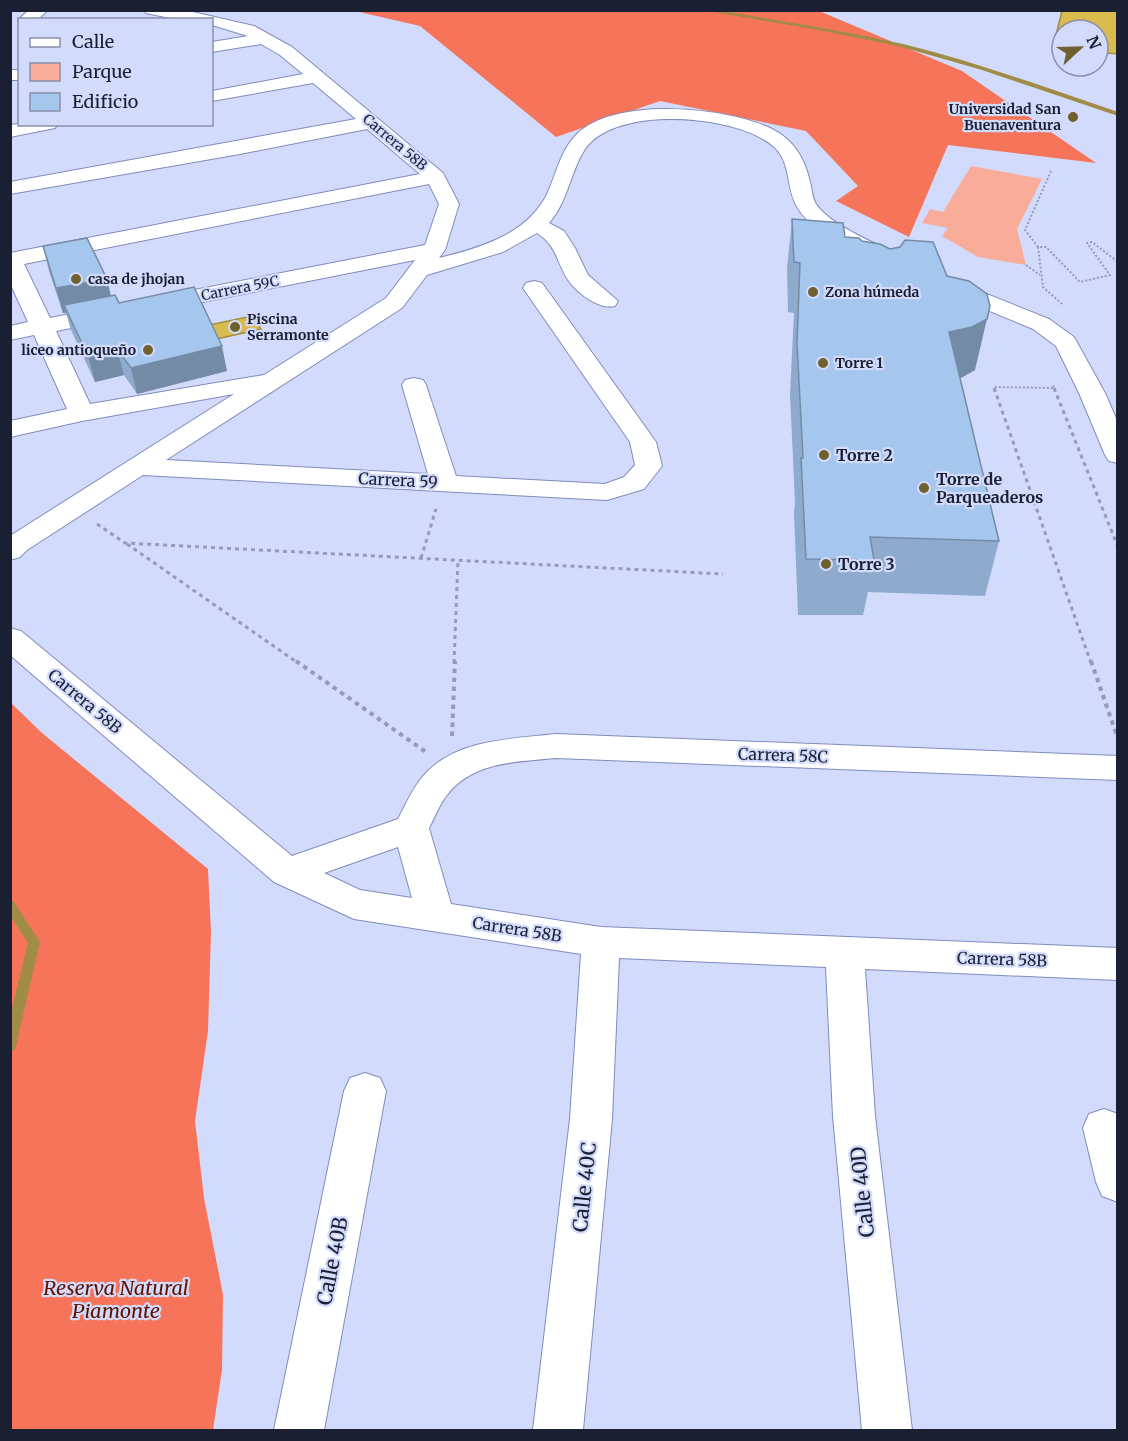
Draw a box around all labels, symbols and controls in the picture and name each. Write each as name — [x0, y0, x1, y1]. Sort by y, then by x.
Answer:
legend — [18, 18, 213, 126]
north arrow — [1050, 18, 1110, 78]
text: Calle — [72, 30, 114, 53]
text: N — [1082, 33, 1106, 52]
text: Parque — [72, 60, 132, 83]
text: Edificio — [72, 90, 138, 113]
place label: Universidad San Buenaventura — [949, 100, 1061, 134]
street label: Carrera 58B — [359, 110, 431, 174]
marker: Universidad San Buenaventura — [1066, 110, 1080, 124]
place label: casa de jhojan — [88, 270, 185, 288]
marker: casa de jhojan — [69, 272, 83, 286]
street label: Carrera 59C — [200, 272, 280, 304]
place label: Zona húmeda — [825, 283, 920, 301]
marker: Zona húmeda — [806, 285, 820, 299]
place label: Piscina Serramonte — [247, 310, 329, 344]
marker: Piscina Serramonte — [228, 320, 242, 334]
place label: liceo antioqueño — [21, 341, 136, 359]
marker: liceo antioqueño — [141, 343, 155, 357]
place label: Torre 1 — [835, 354, 884, 372]
marker: Torre 1 — [816, 356, 830, 370]
place label: Torre 2 — [836, 445, 893, 465]
marker: Torre 2 — [817, 448, 831, 462]
street label: Carrera 59 — [358, 468, 438, 492]
place label: Torre de Parqueaderos — [936, 469, 1043, 507]
marker: Torre de Parqueaderos — [917, 481, 931, 495]
place label: Torre 3 — [838, 554, 895, 574]
marker: Torre 3 — [819, 557, 833, 571]
street label: Carrera 58B — [44, 664, 126, 738]
street label: Carrera 58C — [738, 743, 828, 767]
street label: Carrera 58B — [471, 912, 563, 946]
street label: Carrera 58B — [957, 947, 1048, 971]
street label: Calle 40C — [567, 1141, 601, 1233]
street label: Calle 40D — [845, 1145, 879, 1239]
street label: Calle 40B — [311, 1215, 353, 1307]
park label: Reserva Natural Piamonte — [43, 1275, 189, 1323]

